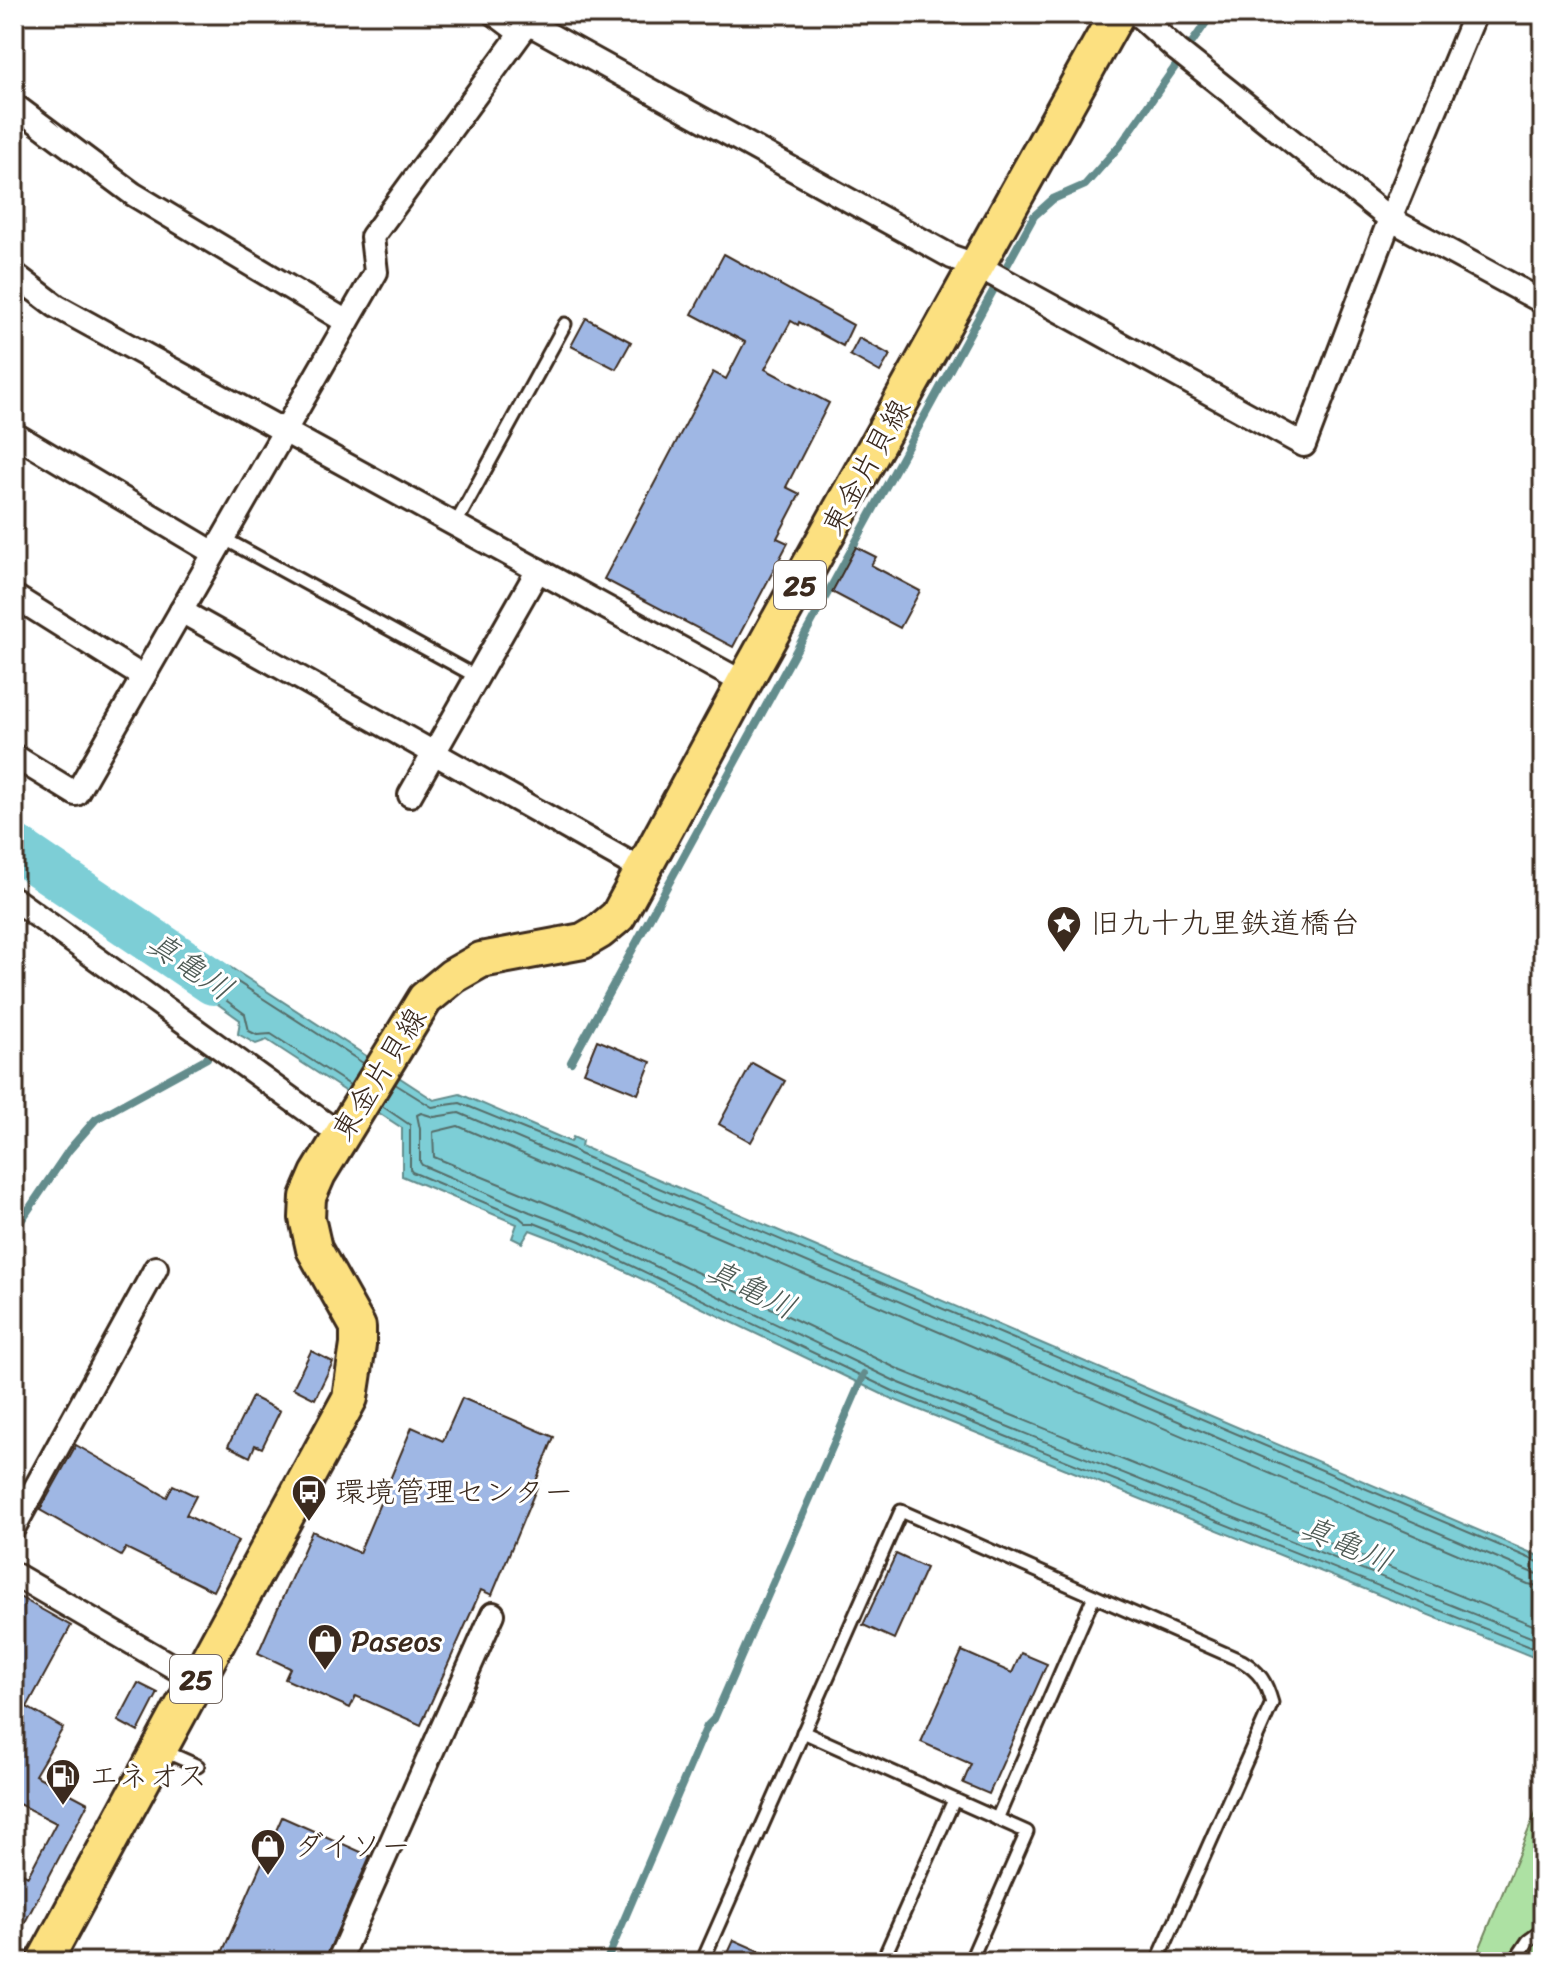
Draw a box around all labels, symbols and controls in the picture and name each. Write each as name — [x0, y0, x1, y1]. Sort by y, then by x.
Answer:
street label: 東金片貝線 — [806, 388, 926, 546]
road number: 25 — [774, 561, 826, 609]
place label: 旧九十九里鉄道橋台 — [1090, 896, 1360, 950]
place icon: 旧九十九里鉄道橋台 — [1045, 904, 1083, 954]
water label: 真亀川 — [134, 916, 246, 1016]
street label: 東金片貝線 — [316, 996, 442, 1152]
water label: 真亀川 — [695, 1242, 807, 1336]
place label: 環境管理センター — [335, 1465, 574, 1519]
bus stop icon: 環境管理センター — [290, 1473, 328, 1523]
water label: 真亀川 — [1291, 1499, 1401, 1589]
place label: Paseos — [351, 1614, 442, 1668]
shop icon: Paseos — [306, 1622, 344, 1672]
road number: 25 — [170, 1655, 222, 1703]
place label: エネオス — [89, 1749, 207, 1803]
fuel station icon: エネオス — [44, 1757, 82, 1807]
place label: ダイソー — [294, 1819, 411, 1873]
shop icon: ダイソー — [249, 1827, 287, 1877]

